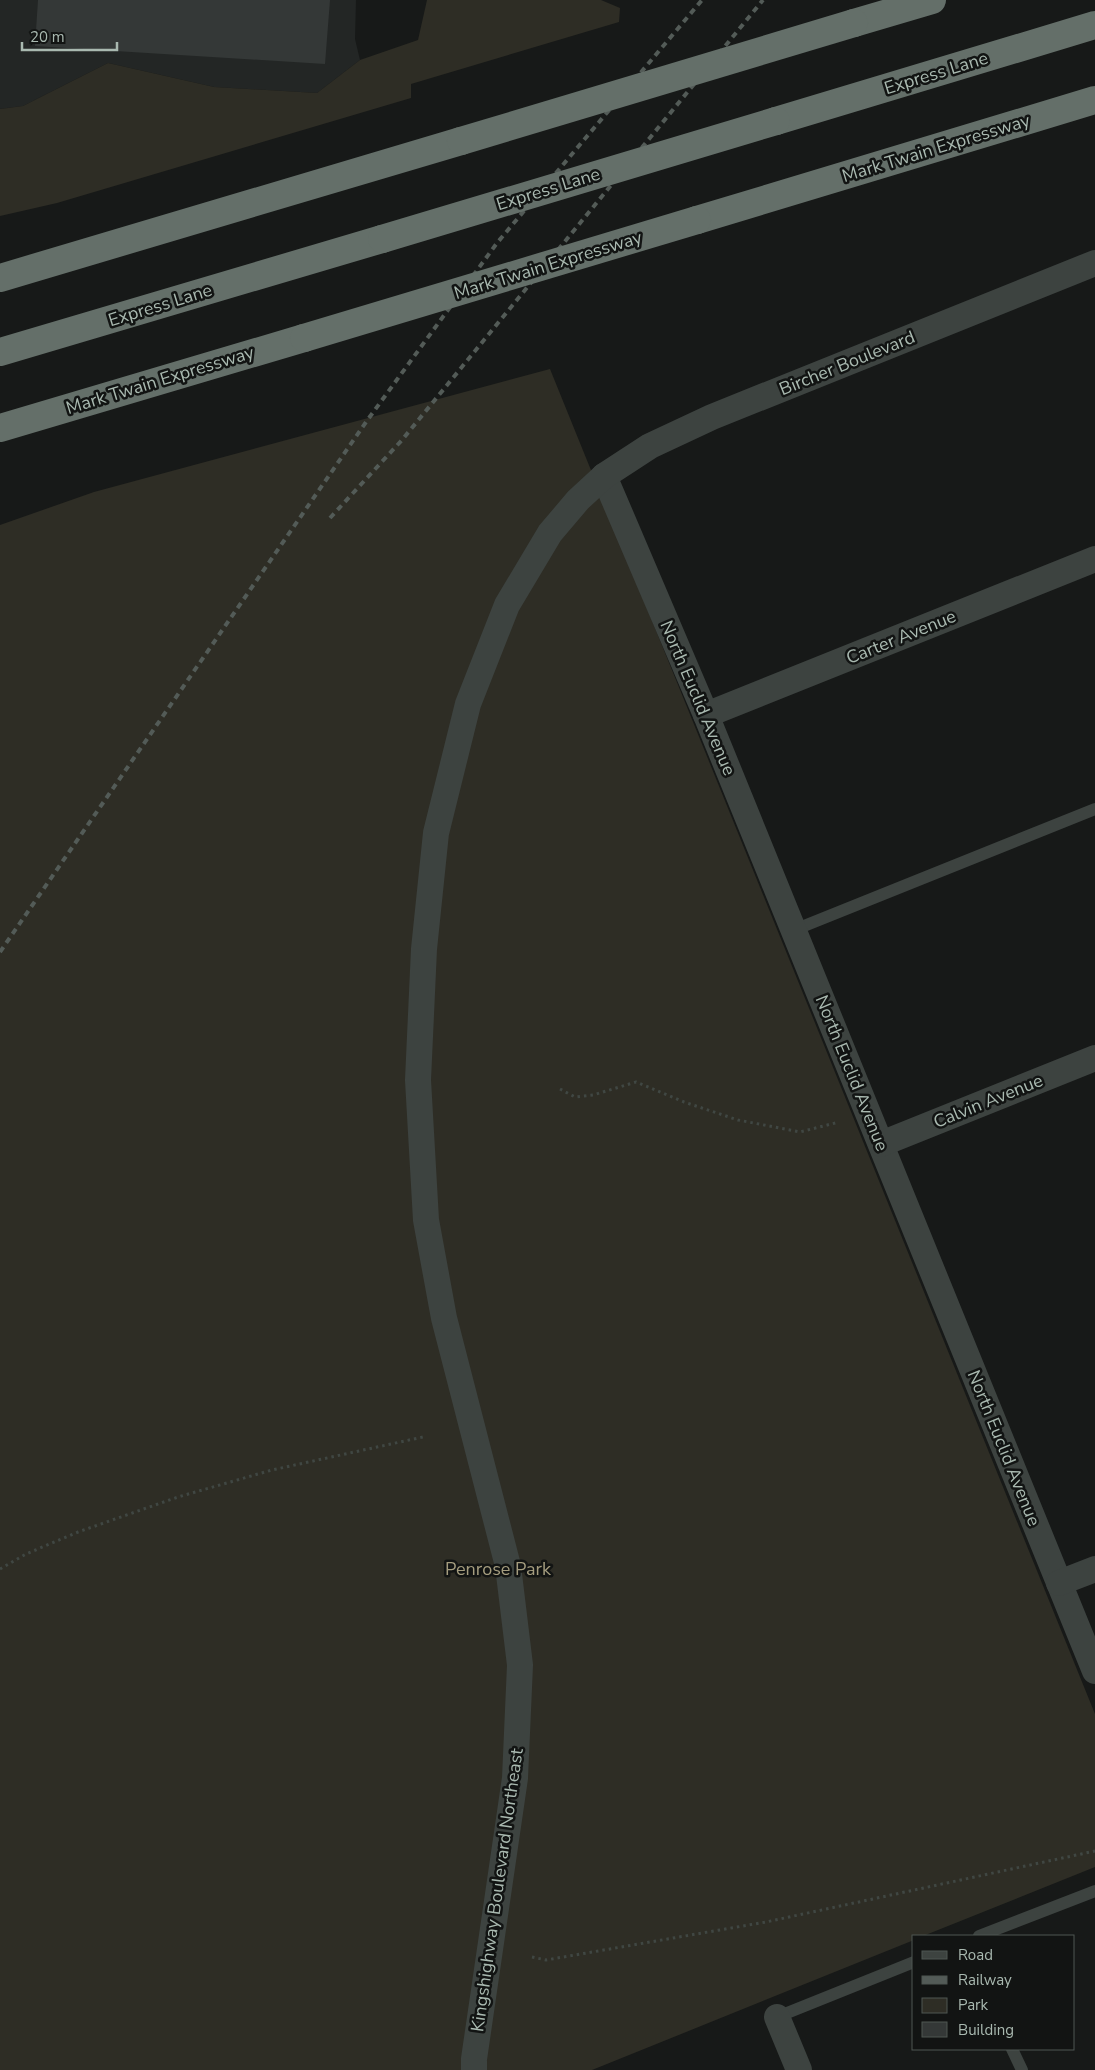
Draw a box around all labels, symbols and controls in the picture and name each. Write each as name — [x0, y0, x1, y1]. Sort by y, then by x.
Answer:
scale bar — [22, 20, 118, 52]
text: 20 m — [30, 27, 65, 47]
street label: Express Lane — [881, 46, 991, 100]
street label: Mark Twain Expressway — [839, 108, 1034, 188]
street label: Express Lane — [493, 162, 603, 216]
street label: Mark Twain Expressway — [451, 225, 646, 305]
street label: Express Lane — [105, 278, 215, 332]
street label: Bircher Boulevard — [776, 325, 918, 401]
street label: Mark Twain Expressway — [63, 340, 258, 420]
street label: Carter Avenue — [843, 604, 959, 670]
street label: North Euclid Avenue — [654, 617, 742, 779]
street label: North Euclid Avenue — [810, 991, 894, 1155]
street label: Calvin Avenue — [930, 1068, 1046, 1134]
street label: North Euclid Avenue — [962, 1366, 1046, 1530]
park label: Penrose Park — [445, 1557, 552, 1581]
street label: Kingshighway Boulevard Northeast — [465, 1746, 529, 2033]
legend — [912, 1935, 1075, 2050]
text: Road — [958, 1945, 993, 1965]
text: Railway — [958, 1970, 1012, 1990]
text: Park — [958, 1995, 988, 2015]
text: Building — [958, 2020, 1014, 2040]

